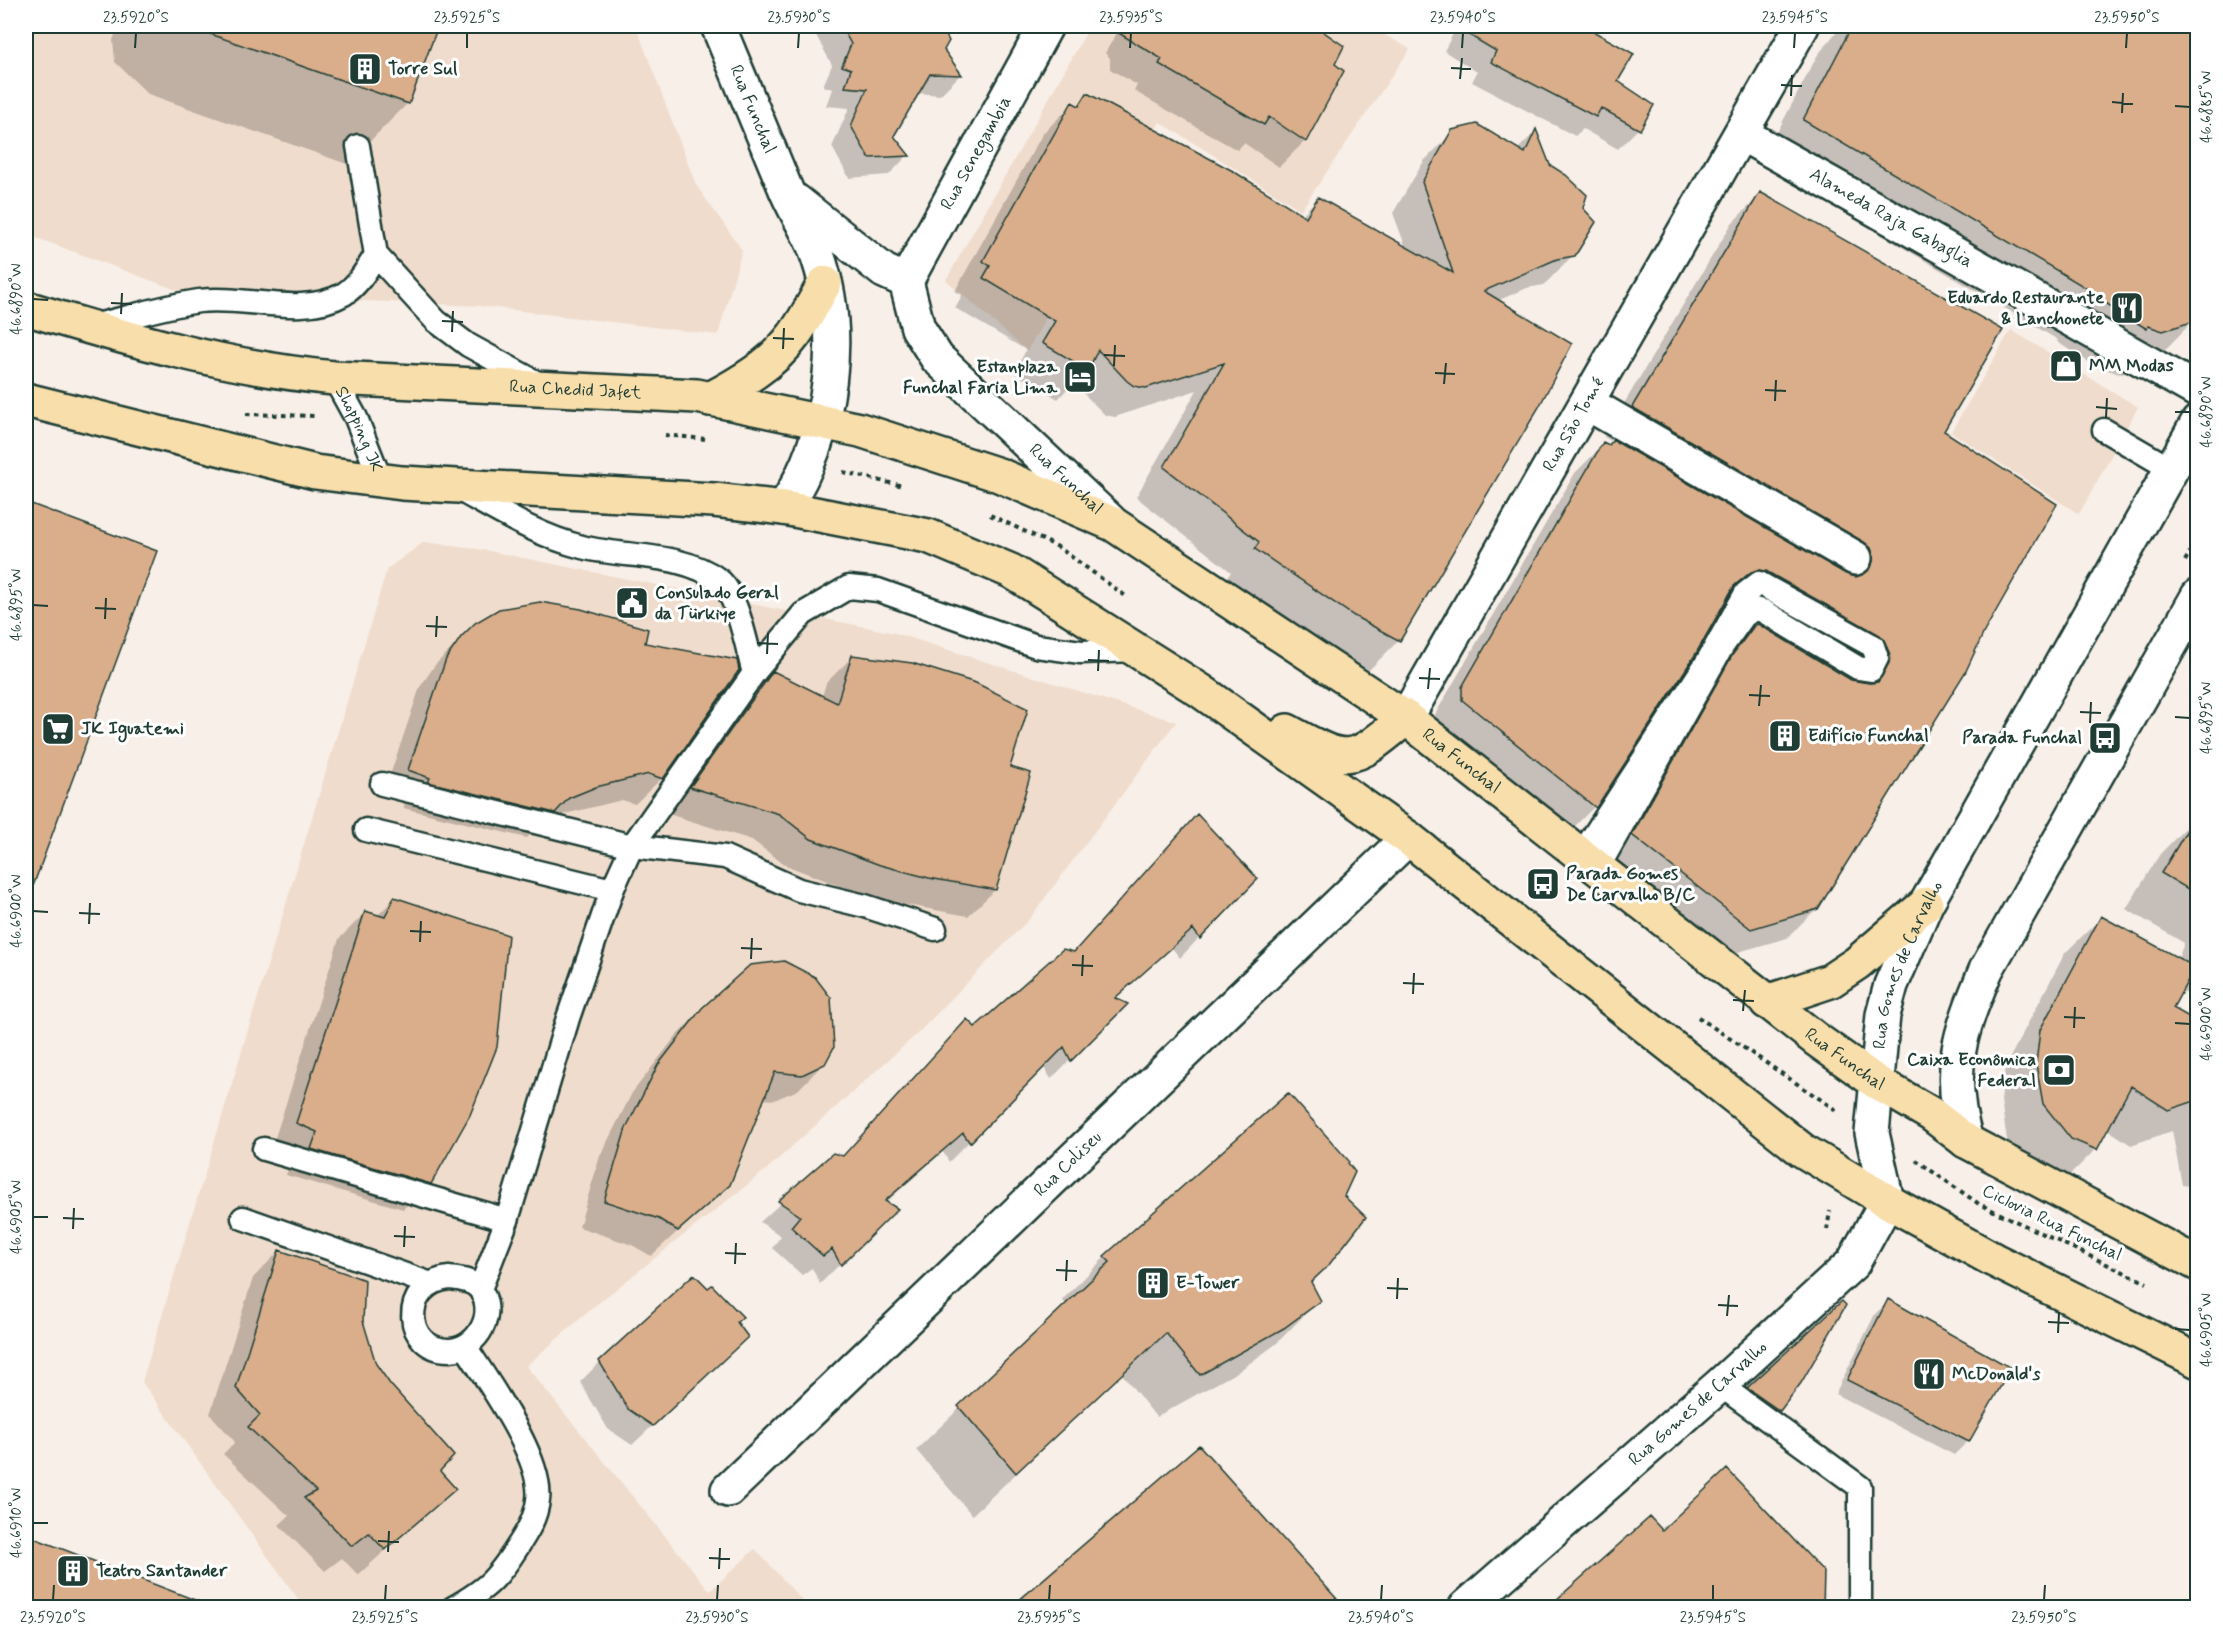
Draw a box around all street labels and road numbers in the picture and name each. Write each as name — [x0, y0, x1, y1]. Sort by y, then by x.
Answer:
street label: Rua Funchal — [723, 61, 782, 157]
street label: Rua Senegambia — [935, 92, 1017, 214]
street label: Alameda Raja Gabaglia — [1805, 162, 1977, 274]
street label: Rua São Tomé — [1537, 373, 1610, 476]
street label: Rua Chedid Jafet — [509, 375, 642, 405]
street label: Shopping JK — [329, 382, 388, 475]
street label: Rua Funchal — [1023, 439, 1108, 520]
street label: Rua Funchal — [1417, 723, 1505, 800]
street label: Rua Gomes de Carvalho — [1868, 877, 1949, 1050]
street label: Rua Funchal — [1799, 1023, 1889, 1097]
street label: Rua Coliseu — [1029, 1126, 1107, 1202]
street label: Ciclovia Rua Funchal — [1978, 1179, 2126, 1267]
street label: Rua Gomes de Carvalho — [1623, 1335, 1773, 1472]

